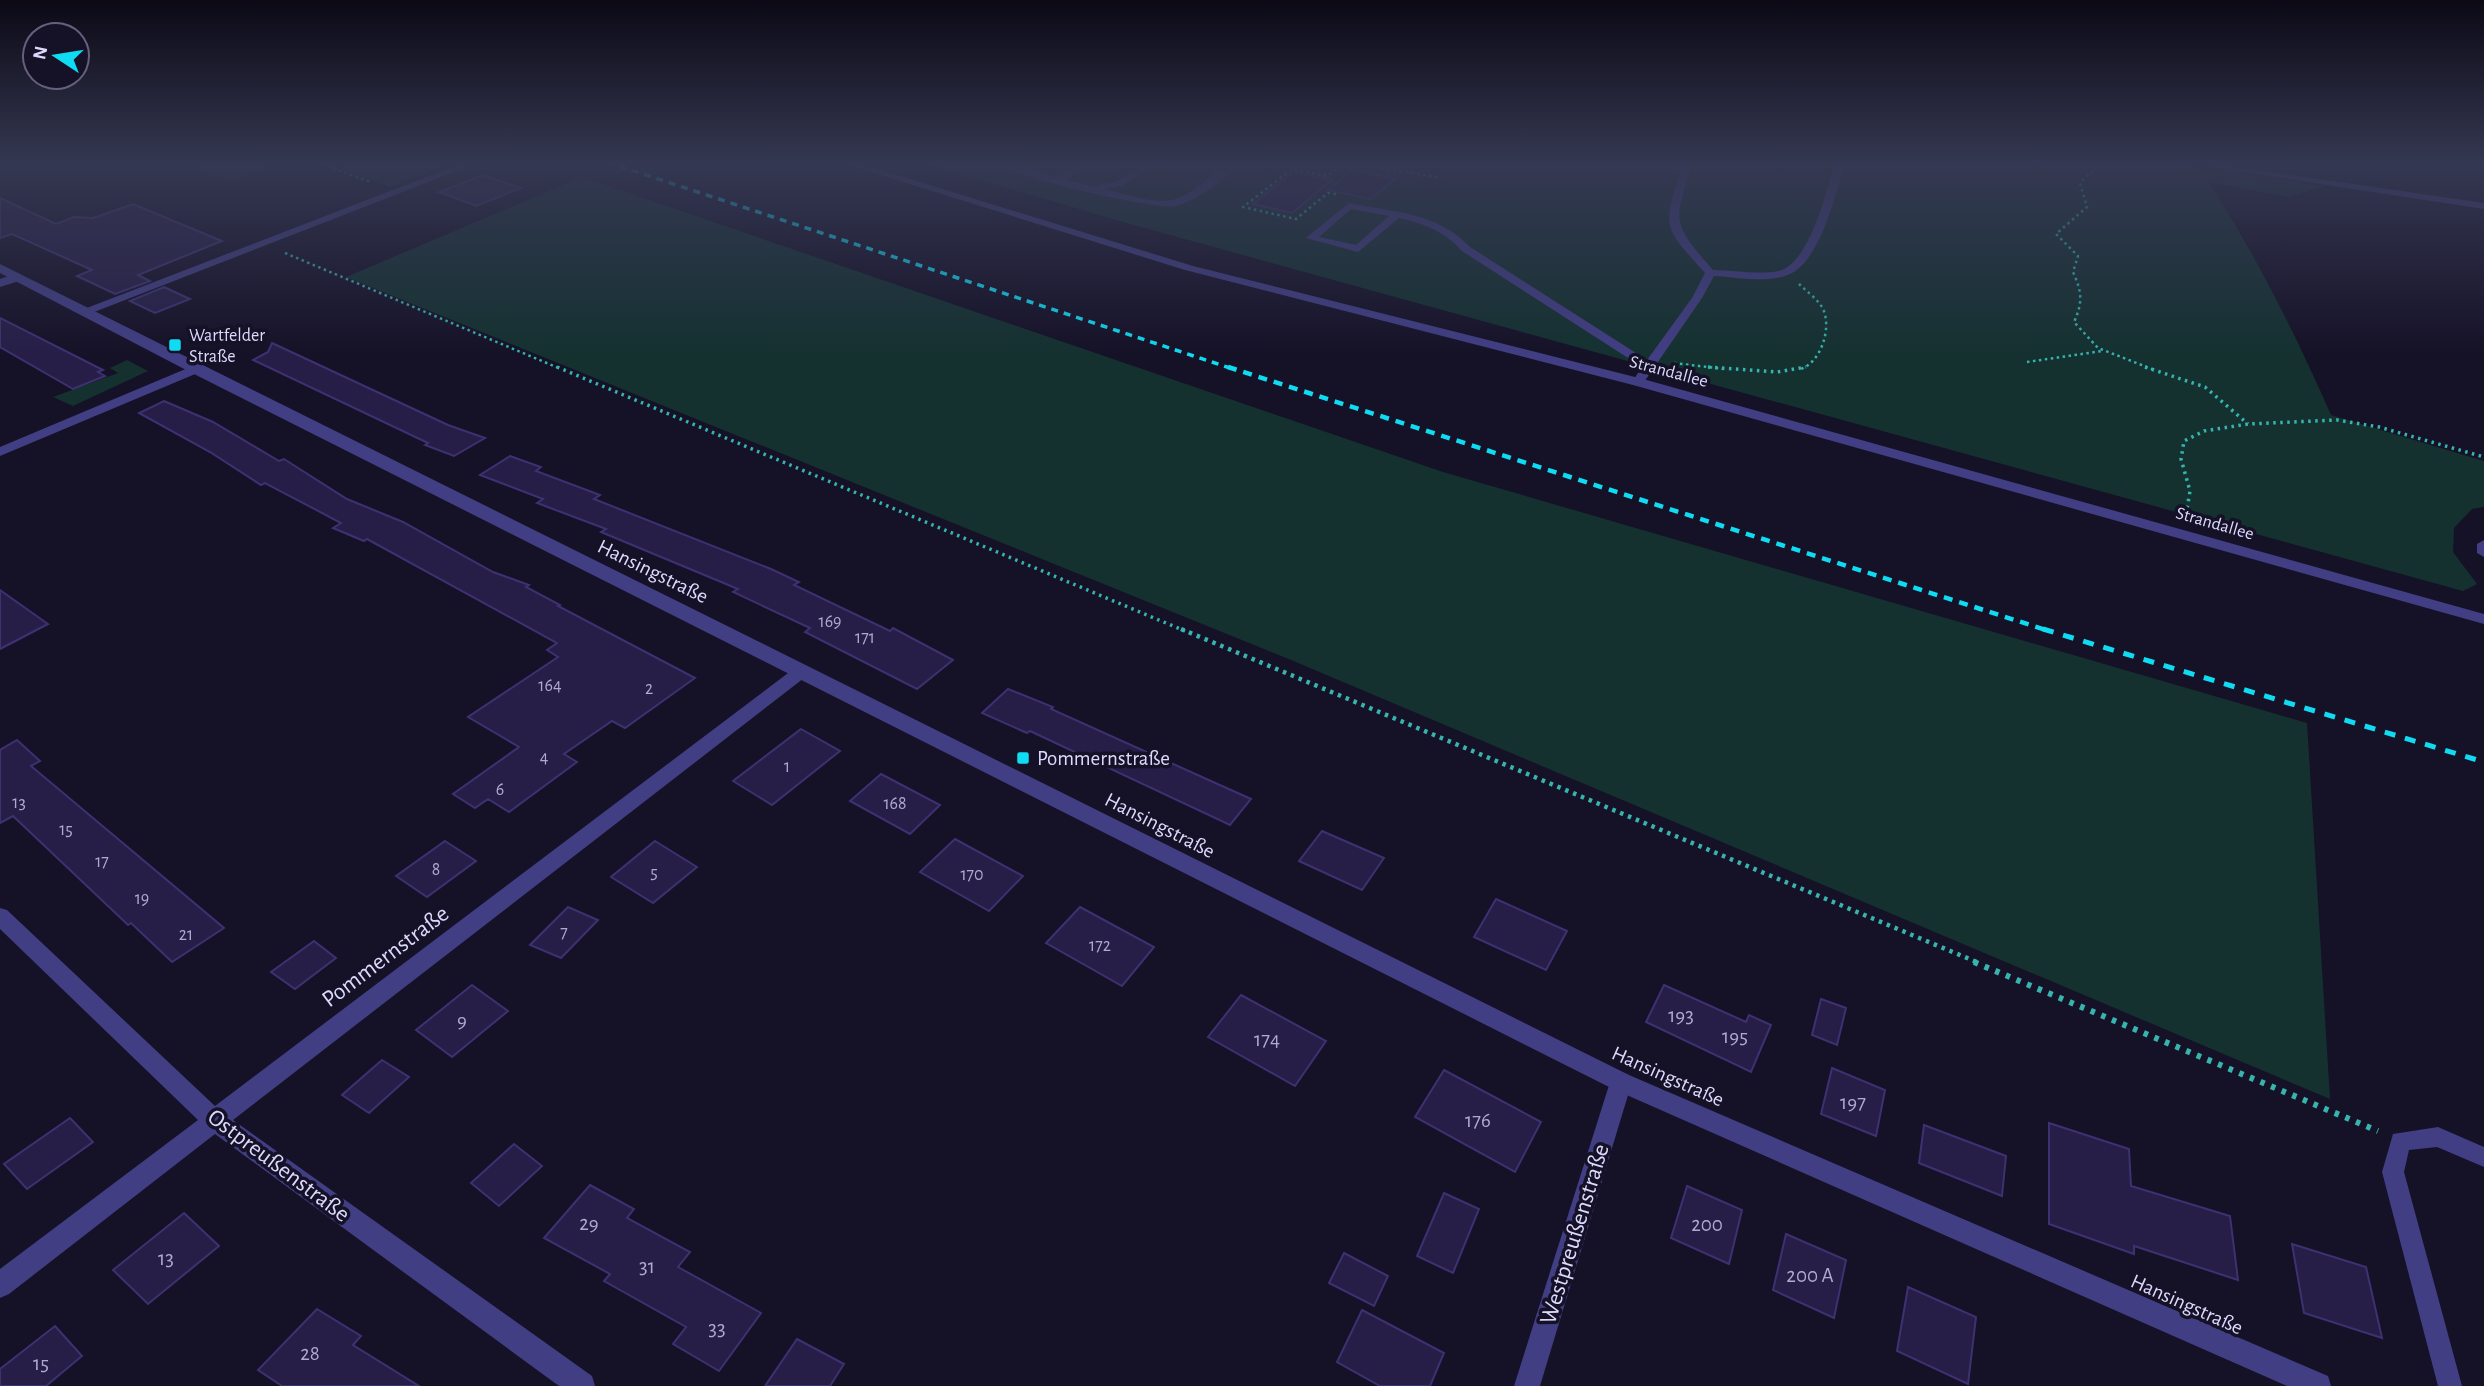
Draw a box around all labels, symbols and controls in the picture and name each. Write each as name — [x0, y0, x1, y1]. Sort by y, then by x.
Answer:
north arrow — [21, 21, 91, 91]
text: N — [30, 44, 52, 61]
place label: Wartfelder Straße — [189, 327, 265, 366]
marker: Wartfelder Straße — [167, 337, 183, 353]
street label: Strandallee — [1628, 353, 1710, 391]
street label: Strandallee — [2174, 504, 2256, 544]
street label: Hansingstraße — [594, 536, 711, 607]
house number: 169 — [818, 613, 842, 631]
house number: 171 — [855, 629, 875, 647]
house number: 164 — [538, 677, 562, 695]
house number: 2 — [645, 680, 653, 698]
place label: Pommernstraße — [1037, 748, 1170, 769]
house number: 4 — [540, 749, 549, 767]
marker: Pommernstraße — [1015, 750, 1031, 766]
house number: 1 — [784, 758, 790, 776]
house number: 6 — [496, 781, 504, 799]
street label: Hansingstraße — [1101, 789, 1218, 862]
house number: 13 — [12, 794, 26, 812]
house number: 168 — [883, 795, 907, 813]
house number: 15 — [59, 821, 73, 839]
house number: 17 — [95, 853, 109, 871]
house number: 8 — [432, 861, 440, 879]
house number: 5 — [650, 864, 658, 882]
house number: 170 — [960, 866, 984, 884]
house number: 19 — [135, 890, 149, 908]
street label: Pommernstraße — [318, 902, 453, 1012]
house number: 7 — [560, 924, 568, 942]
house number: 21 — [179, 926, 193, 944]
house number: 172 — [1089, 937, 1111, 955]
house number: 193 — [1668, 1005, 1694, 1026]
house number: 9 — [457, 1010, 467, 1031]
house number: 195 — [1722, 1026, 1748, 1047]
house number: 174 — [1254, 1029, 1280, 1050]
street label: Hansingstraße — [1609, 1042, 1727, 1111]
house number: 197 — [1840, 1092, 1866, 1113]
street label: Ostpreußenstraße — [203, 1105, 354, 1227]
house number: 176 — [1465, 1110, 1491, 1131]
street label: Westpreußenstraße — [1536, 1141, 1614, 1327]
house number: 29 — [579, 1213, 599, 1234]
house number: 200 — [1691, 1214, 1723, 1235]
house number: 13 — [158, 1248, 174, 1269]
house number: 31 — [639, 1256, 655, 1277]
house number: 200 A — [1786, 1265, 1834, 1286]
street label: Hansingstraße — [2128, 1270, 2246, 1339]
house number: 33 — [708, 1318, 726, 1339]
house number: 28 — [300, 1343, 320, 1364]
house number: 15 — [33, 1353, 49, 1374]

